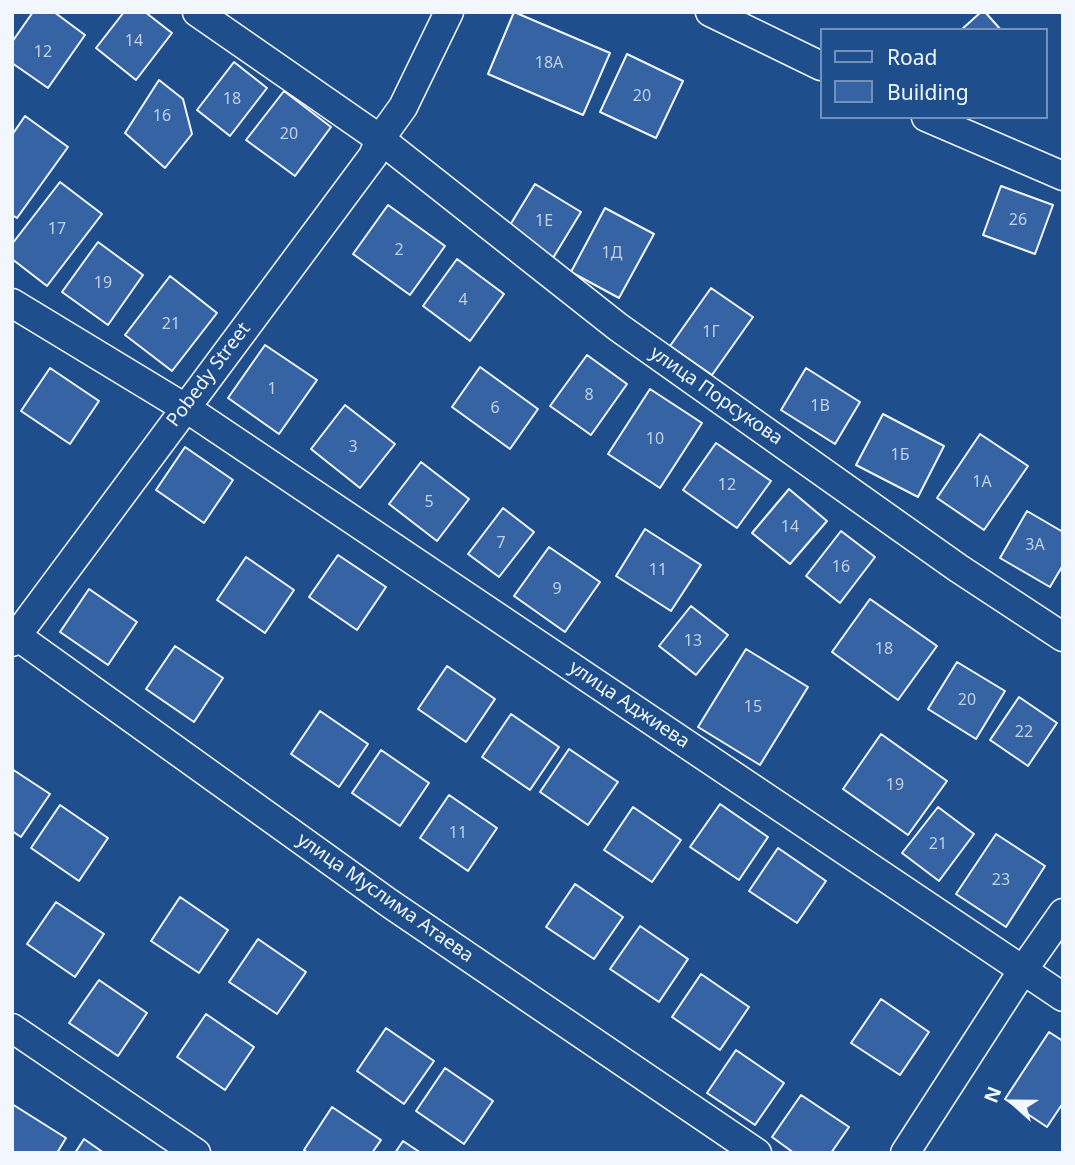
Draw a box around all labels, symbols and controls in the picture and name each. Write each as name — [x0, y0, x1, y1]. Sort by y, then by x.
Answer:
legend — [820, 28, 1047, 119]
house number: 14 — [125, 31, 143, 51]
house number: 12 — [34, 42, 52, 62]
text: Road — [887, 43, 937, 71]
house number: 18А — [535, 53, 563, 73]
text: Building — [887, 78, 969, 106]
house number: 20 — [633, 86, 651, 106]
house number: 18 — [223, 89, 241, 109]
house number: 16 — [153, 106, 171, 126]
house number: 20 — [280, 124, 298, 144]
house number: 26 — [1009, 210, 1027, 230]
house number: 1Е — [535, 211, 553, 231]
house number: 17 — [48, 219, 66, 239]
house number: 2 — [394, 240, 404, 260]
house number: 1Д — [602, 243, 622, 263]
house number: 19 — [94, 273, 112, 293]
house number: 4 — [458, 290, 468, 310]
house number: 21 — [162, 314, 180, 334]
street label: Pobedy Street — [162, 318, 256, 432]
house number: 1Г — [702, 322, 720, 342]
street label: улица Порсукова — [645, 342, 787, 450]
house number: 1 — [267, 379, 277, 399]
house number: 8 — [584, 385, 594, 405]
house number: 1В — [810, 396, 830, 416]
house number: 6 — [490, 398, 500, 418]
house number: 10 — [646, 429, 664, 449]
house number: 3 — [348, 437, 358, 457]
house number: 1Б — [891, 445, 909, 465]
house number: 1А — [972, 472, 992, 492]
house number: 12 — [718, 475, 736, 495]
house number: 5 — [424, 492, 434, 512]
house number: 14 — [781, 517, 799, 537]
house number: 7 — [496, 533, 506, 553]
house number: 3А — [1025, 535, 1045, 555]
house number: 16 — [832, 557, 850, 577]
house number: 11 — [649, 560, 667, 580]
house number: 9 — [552, 579, 562, 599]
house number: 13 — [684, 631, 702, 651]
house number: 18 — [875, 639, 893, 659]
street label: улица Аджиева — [564, 656, 694, 754]
house number: 20 — [958, 690, 976, 710]
house number: 15 — [744, 697, 762, 717]
house number: 22 — [1015, 722, 1033, 742]
house number: 19 — [886, 775, 904, 795]
house number: 11 — [449, 823, 467, 843]
street label: улица Муслима Атаева — [292, 828, 478, 968]
house number: 21 — [929, 834, 947, 854]
house number: 23 — [992, 870, 1010, 890]
north arrow — [977, 1067, 1047, 1137]
text: N — [977, 1083, 1007, 1106]

